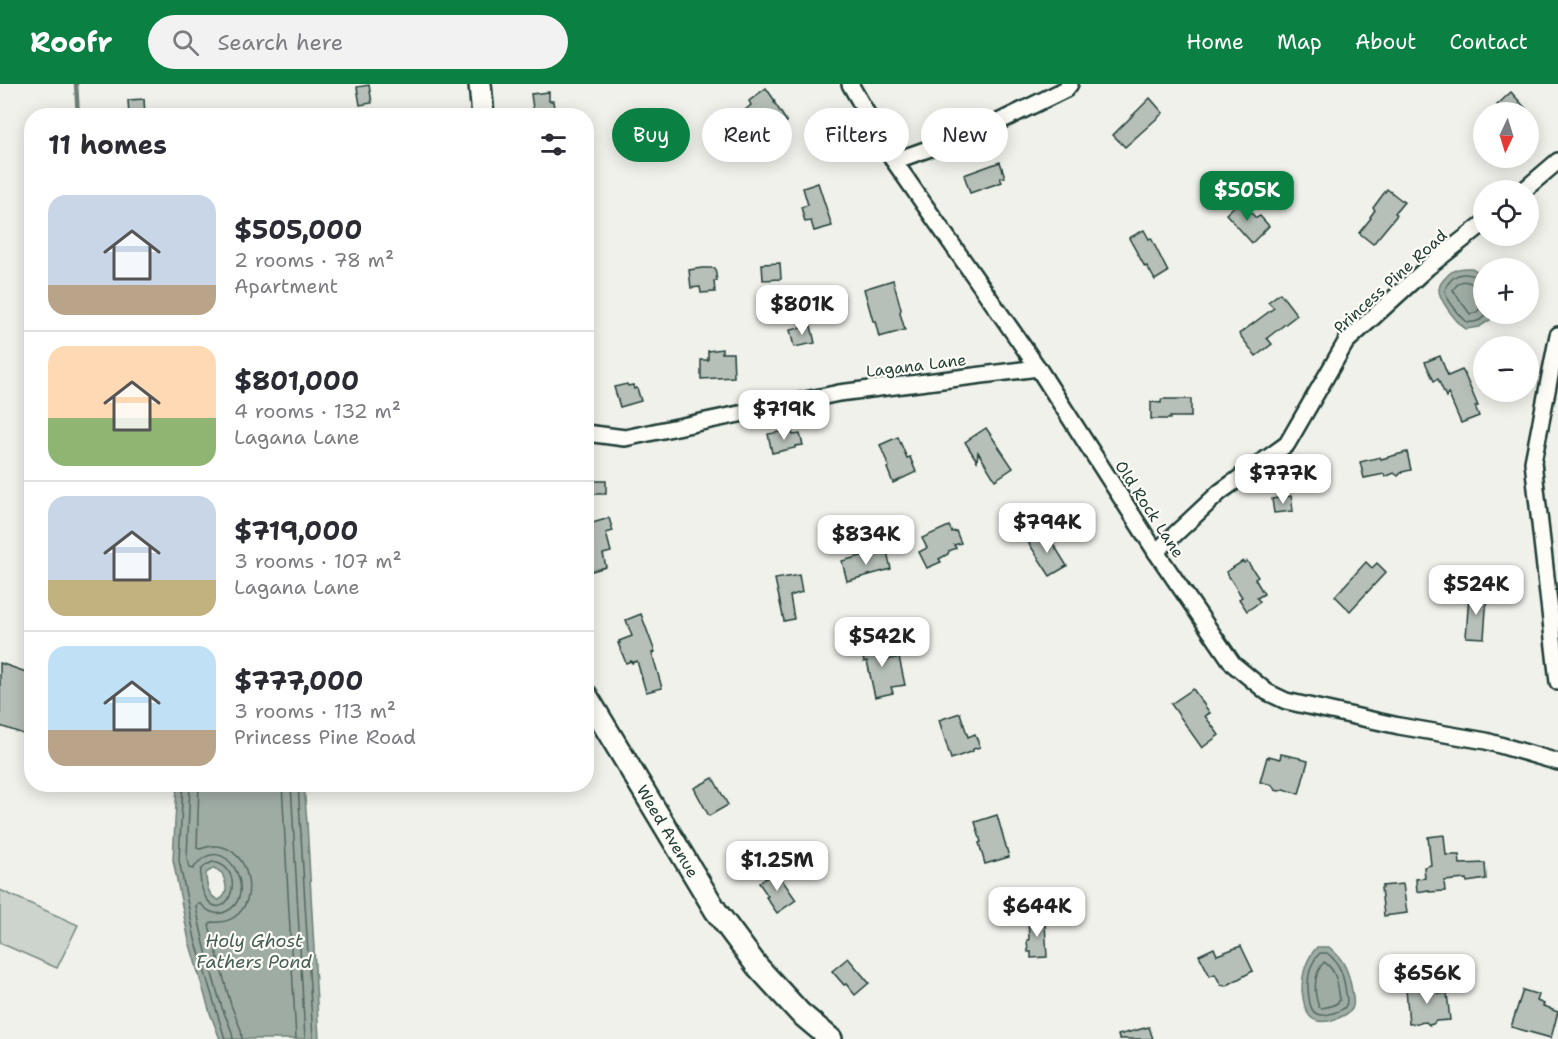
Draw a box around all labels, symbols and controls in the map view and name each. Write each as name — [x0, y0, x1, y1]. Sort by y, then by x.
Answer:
search box — [148, 15, 568, 69]
text: Roofr — [30, 23, 112, 61]
icon: search — [169, 26, 202, 59]
text: Search here — [217, 28, 343, 57]
text: Home — [1186, 28, 1244, 56]
text: Map — [1277, 28, 1322, 56]
text: About — [1355, 28, 1416, 56]
text: Contact — [1449, 28, 1528, 56]
north arrow — [1473, 102, 1539, 168]
map controls — [1473, 102, 1539, 402]
chip: Buy — [612, 108, 690, 162]
chip: Rent — [702, 108, 792, 162]
chip: Filters — [804, 108, 909, 162]
chip: New — [921, 108, 1008, 162]
text: 11 homes — [48, 127, 167, 162]
icon: filters — [537, 128, 570, 161]
pin: $505K — [1205, 171, 1289, 222]
text: $505K — [1214, 177, 1280, 203]
button: locate — [1473, 180, 1539, 246]
text: $505,000 — [234, 212, 362, 247]
icon: home — [96, 219, 168, 291]
street label: Princess Pine Road — [1329, 225, 1451, 338]
text: 2 rooms · 78 m² — [234, 247, 394, 273]
button: + — [1473, 258, 1539, 324]
text: Apartment — [234, 273, 338, 299]
pin: $801K — [760, 285, 844, 336]
text: $801K — [770, 291, 834, 317]
button: − — [1473, 336, 1539, 402]
street label: Lagana Lane — [865, 349, 967, 382]
text: $801,000 — [234, 363, 359, 398]
icon: home — [96, 370, 168, 442]
pin: $719K — [742, 390, 826, 441]
text: $719K — [753, 396, 816, 422]
text: 4 rooms · 132 m² — [234, 398, 401, 424]
text: Lagana Lane — [234, 424, 360, 450]
pin: $777K — [1241, 454, 1325, 505]
street label: Old Rock Lane — [1110, 457, 1189, 562]
text: $777K — [1249, 460, 1317, 486]
pin: $794K — [1005, 503, 1089, 554]
text: $794K — [1013, 509, 1081, 535]
text: $719,000 — [234, 513, 359, 548]
pin: $834K — [824, 515, 908, 566]
icon: home — [96, 520, 168, 592]
text: $834K — [831, 521, 901, 547]
text: 3 rooms · 107 m² — [234, 548, 402, 574]
pin: $524K — [1434, 565, 1518, 616]
text: $524K — [1443, 571, 1509, 597]
text: Lagana Lane — [234, 574, 360, 600]
pin: $542K — [840, 617, 924, 668]
text: $542K — [849, 623, 915, 649]
text: $777,000 — [234, 663, 363, 698]
icon: home — [96, 670, 168, 742]
text: 3 rooms · 113 m² — [234, 698, 396, 724]
text: Princess Pine Road — [234, 724, 416, 750]
street label: Weed Avenue — [632, 781, 704, 881]
pin: $1.25M — [728, 841, 826, 892]
text: $1.25M — [740, 847, 814, 873]
pin: $644K — [995, 887, 1079, 938]
text: $644K — [1002, 893, 1072, 919]
water label: Holy Ghost Fathers Pond — [196, 929, 312, 974]
pin: $656K — [1385, 954, 1469, 1005]
text: $656K — [1393, 960, 1461, 986]

